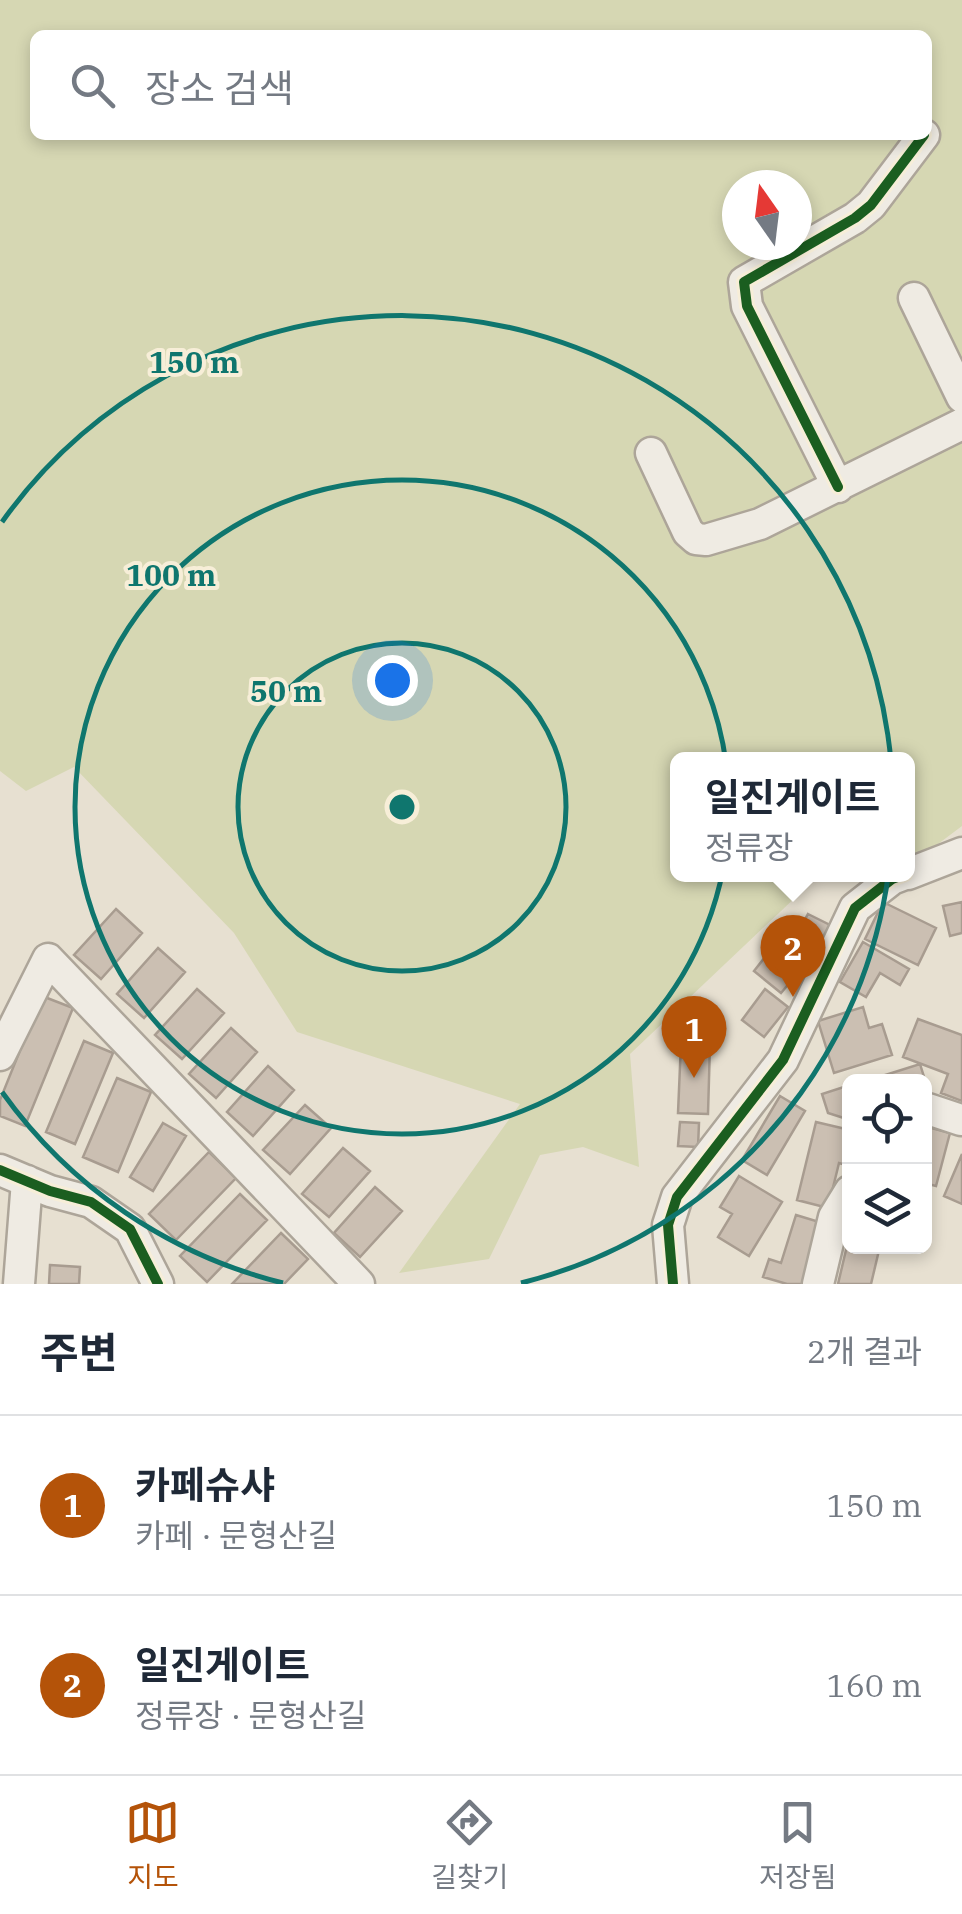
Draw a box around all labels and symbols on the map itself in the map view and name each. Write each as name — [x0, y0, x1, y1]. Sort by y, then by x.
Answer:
north arrow — [722, 170, 812, 260]
text: 150 m — [149, 342, 239, 381]
text: 100 m — [126, 555, 216, 594]
your location — [367, 655, 418, 706]
text: 50 m — [250, 671, 322, 710]
centre of rings — [384, 789, 420, 825]
pin: 2 — [760, 914, 826, 997]
pin: 1 — [662, 996, 726, 1078]

